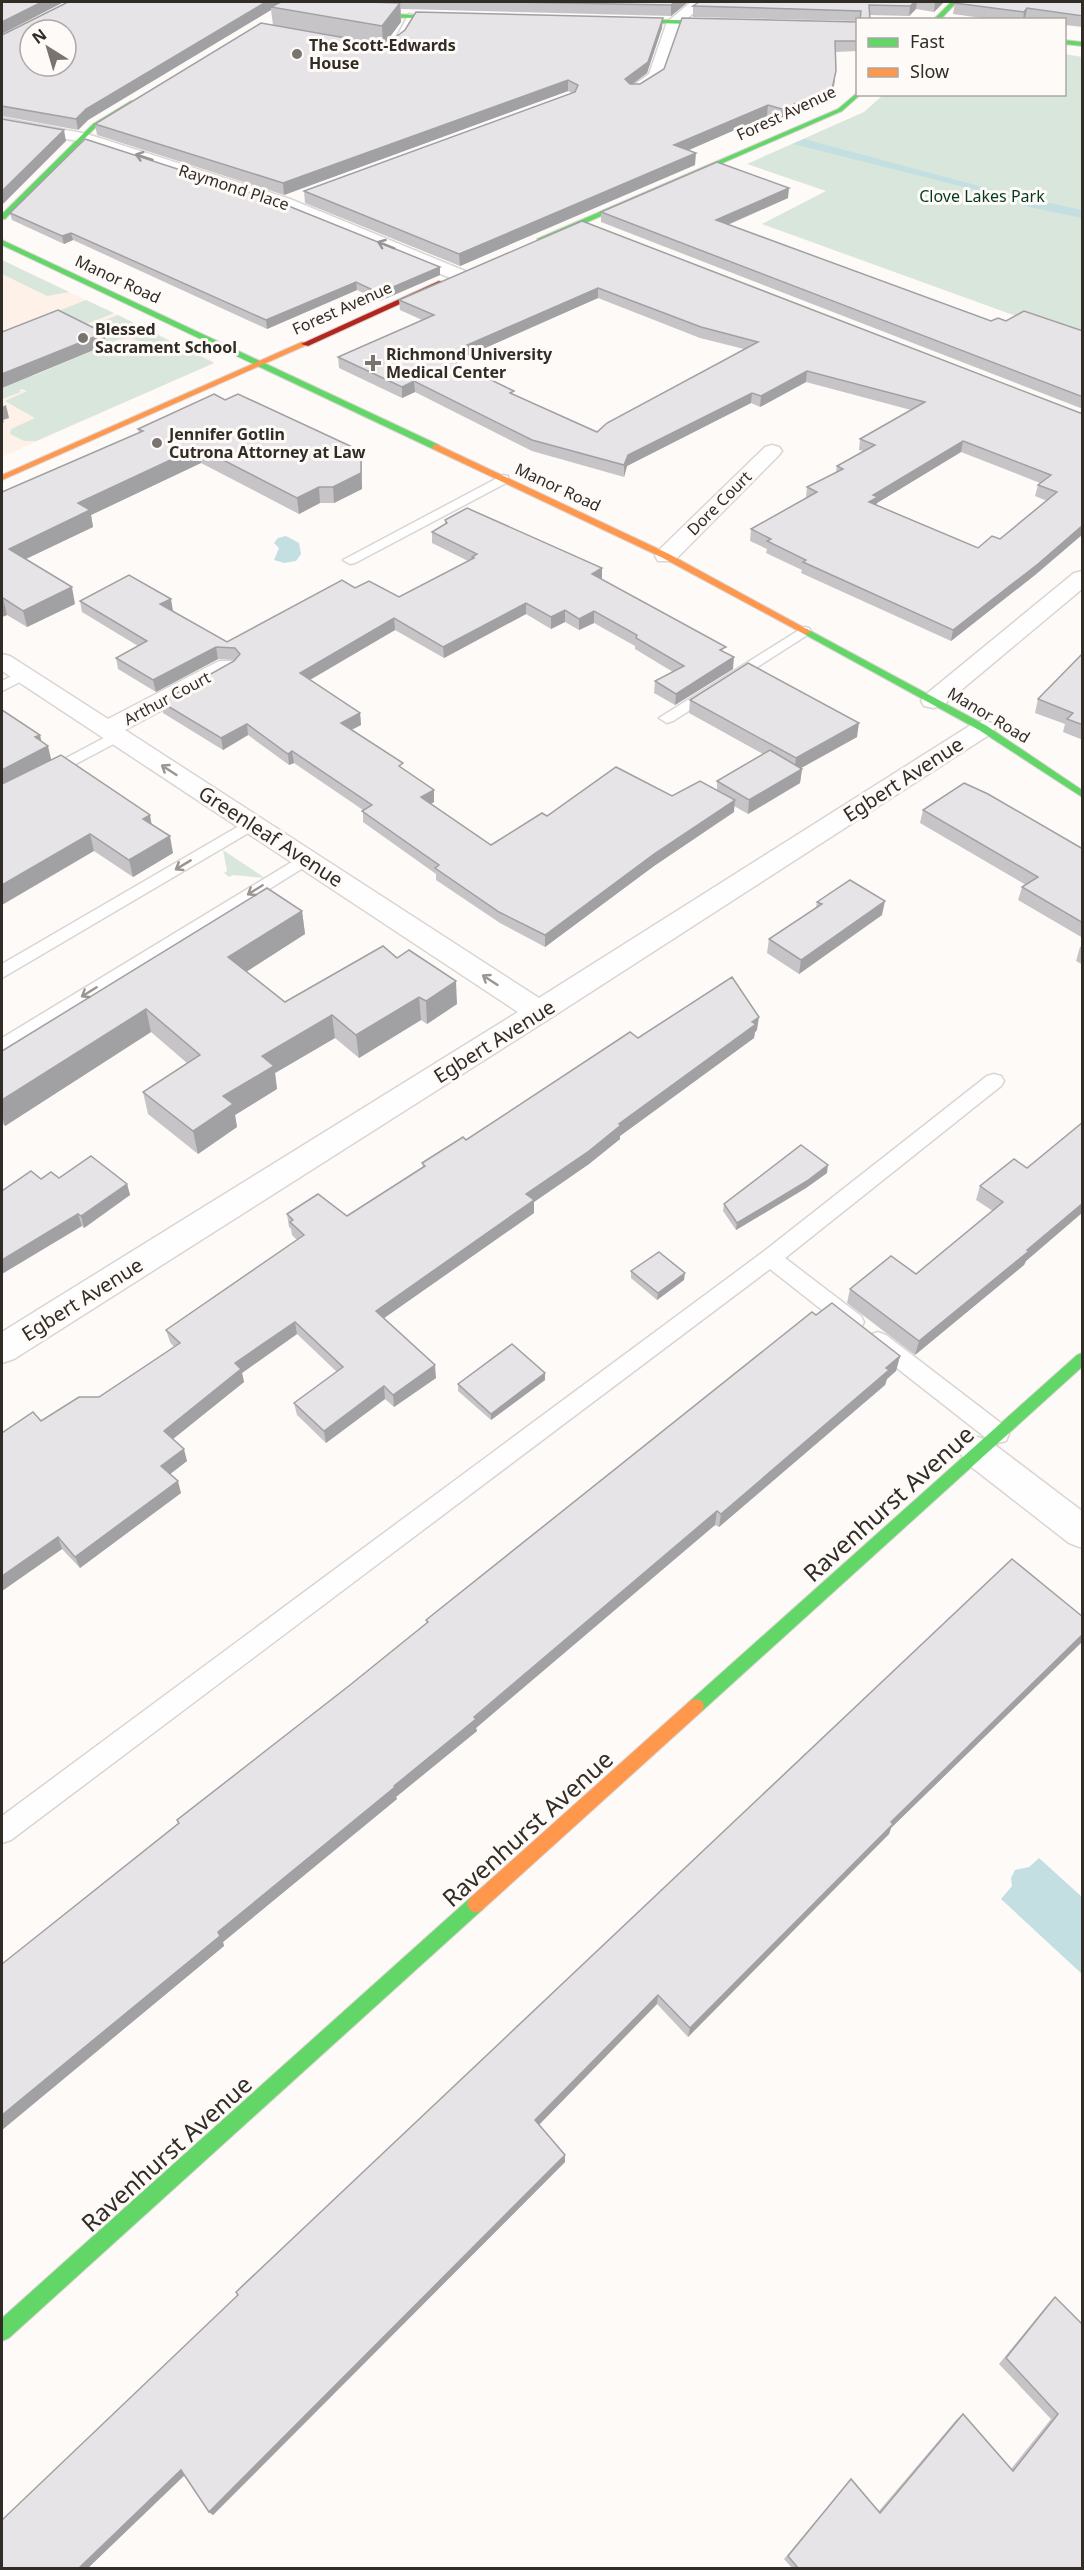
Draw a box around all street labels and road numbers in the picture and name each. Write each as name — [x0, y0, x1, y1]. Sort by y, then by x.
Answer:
street label: Forest Avenue — [733, 80, 839, 146]
street label: Raymond Place — [176, 159, 292, 215]
street label: Manor Road — [72, 250, 164, 308]
street label: Forest Avenue — [289, 276, 395, 340]
street label: Manor Road — [512, 458, 604, 516]
street label: Dore Court — [682, 466, 756, 540]
street label: Arthur Court — [120, 666, 214, 730]
street label: Manor Road — [944, 682, 1034, 748]
street label: Egbert Avenue — [838, 730, 968, 828]
street label: Greenleaf Avenue — [193, 779, 349, 893]
street label: Egbert Avenue — [428, 993, 560, 1089]
street label: Egbert Avenue — [16, 1251, 148, 1347]
street label: Ravenhurst Avenue — [796, 1417, 980, 1589]
street label: Ravenhurst Avenue — [435, 1742, 619, 1914]
street label: Ravenhurst Avenue — [74, 2067, 258, 2239]

